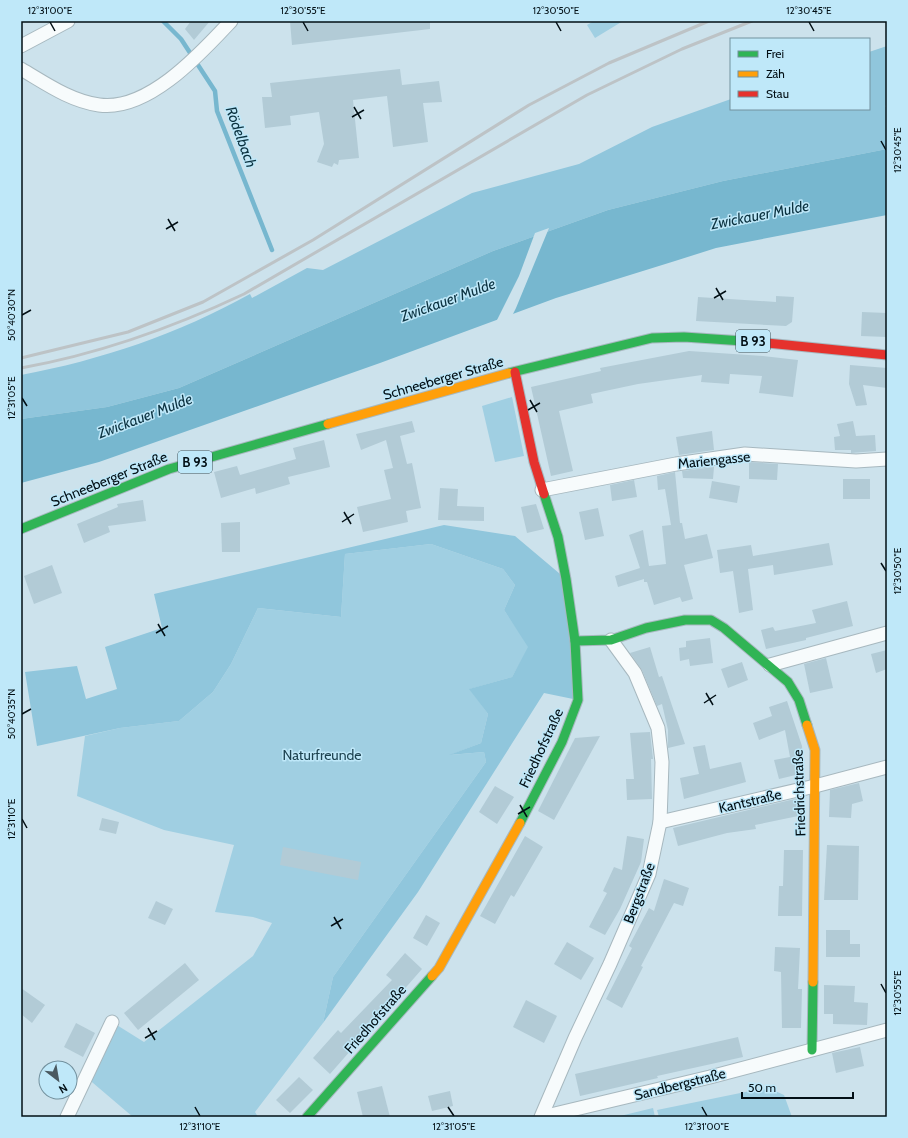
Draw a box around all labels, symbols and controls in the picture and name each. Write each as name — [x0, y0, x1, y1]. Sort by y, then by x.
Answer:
text: 12°31'00"E — [28, 4, 73, 17]
text: 12°30'55"E — [280, 4, 326, 17]
text: 12°30'50"E — [533, 4, 580, 17]
text: 12°30'45"E — [786, 4, 832, 17]
legend — [730, 38, 870, 110]
text: Frei — [766, 46, 784, 61]
text: Zäh — [766, 66, 785, 81]
text: Stau — [766, 86, 789, 101]
water label: Rödelbach — [222, 104, 260, 170]
text: 12°30'45"E — [891, 127, 904, 173]
water label: Zwickauer Mulde — [708, 197, 811, 234]
water label: Zwickauer Mulde — [397, 274, 498, 326]
text: 50°40'30"N — [5, 289, 18, 341]
road number: B 93 — [736, 330, 770, 352]
street label: Schneeberger Straße — [381, 352, 505, 404]
text: 12°31'05"E — [5, 376, 18, 419]
water label: Zwickauer Mulde — [94, 390, 195, 443]
street label: Schneeberger Straße — [48, 447, 170, 511]
street label: Mariengasse — [677, 447, 751, 473]
road number: B 93 — [178, 451, 212, 473]
text: 12°30'50"E — [891, 547, 904, 594]
text: 50°40'35"N — [5, 689, 18, 739]
street label: Friedhofstraße — [515, 705, 567, 791]
park label: Naturfreunde — [283, 746, 361, 764]
street label: Friedrichstraße — [788, 749, 810, 837]
street label: Kantstraße — [717, 785, 783, 817]
text: 12°31'10"E — [5, 798, 18, 839]
street label: Bergstraße — [619, 860, 659, 926]
text: 12°30'55"E — [891, 970, 904, 1016]
street label: Friedhofstraße — [340, 981, 410, 1057]
north arrow — [38, 1060, 78, 1100]
street label: Sandbergstraße — [632, 1064, 728, 1104]
scale bar — [742, 1074, 853, 1100]
text: 50 m — [748, 1080, 776, 1095]
text: N — [56, 1081, 70, 1097]
text: 12°31'10"E — [180, 1120, 221, 1133]
text: 12°31'05"E — [433, 1120, 476, 1133]
text: 12°31'00"E — [685, 1120, 730, 1133]

